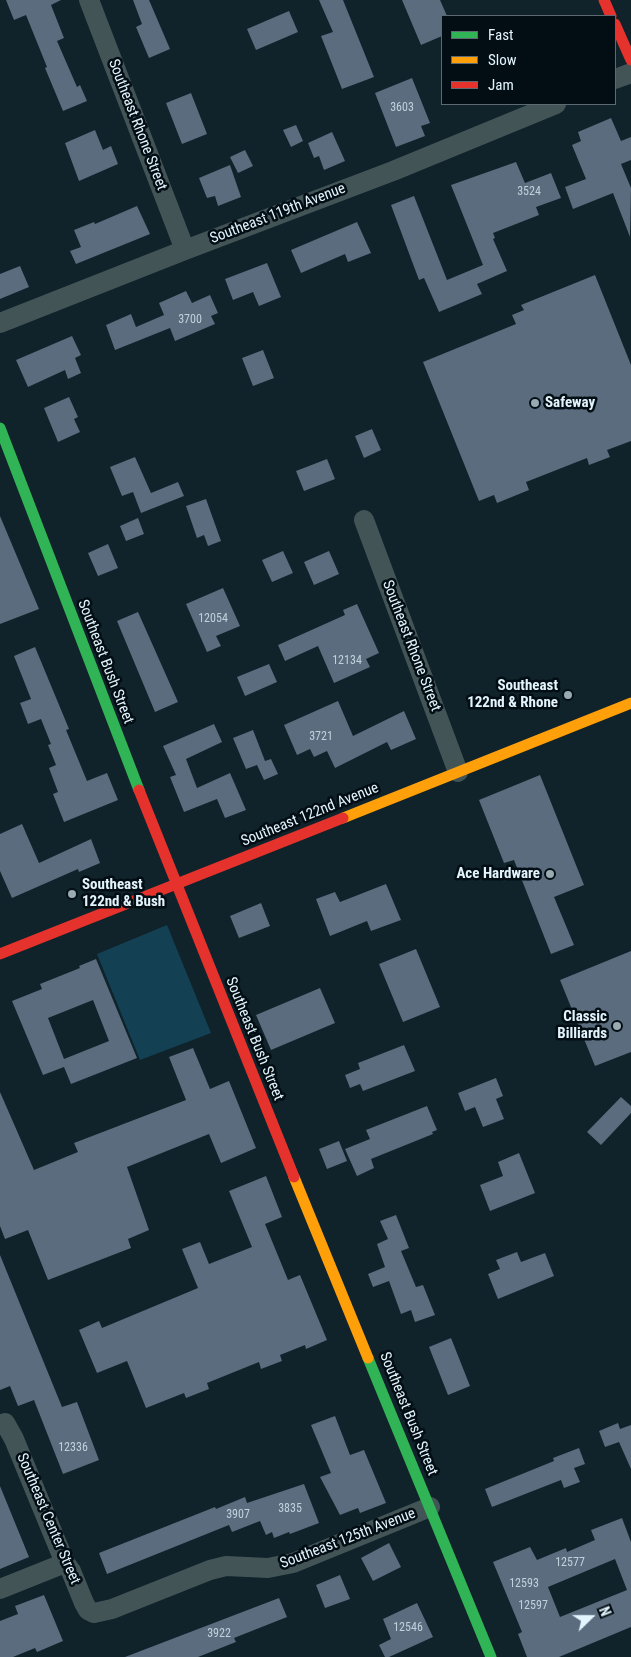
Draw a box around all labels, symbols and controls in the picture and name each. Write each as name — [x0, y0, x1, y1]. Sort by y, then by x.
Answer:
legend — [441, 15, 616, 105]
text: Fast — [488, 26, 513, 44]
text: Slow — [488, 51, 517, 69]
street label: Southeast Rhone Street — [104, 57, 170, 193]
text: Jam — [488, 76, 514, 94]
house number: 3603 — [390, 101, 414, 115]
street label: Southeast 119th Avenue — [208, 180, 348, 248]
house number: 3524 — [517, 185, 541, 199]
house number: 3700 — [178, 313, 202, 327]
place label: Safeway — [545, 394, 595, 412]
marker: Safeway — [529, 397, 541, 409]
street label: Southeast Rhone Street — [378, 578, 444, 714]
street label: Southeast Bush Street — [73, 597, 137, 727]
house number: 12054 — [198, 612, 228, 626]
house number: 12134 — [332, 654, 362, 668]
place label: Southeast 122nd & Rhone — [467, 677, 558, 712]
marker: Southeast 122nd & Rhone — [562, 689, 574, 701]
house number: 3721 — [309, 730, 333, 744]
street label: Southeast 122nd Avenue — [239, 779, 381, 851]
place label: Ace Hardware — [456, 865, 540, 883]
marker: Ace Hardware — [544, 868, 556, 880]
place label: Southeast 122nd & Bush — [82, 876, 165, 911]
marker: Southeast 122nd & Bush — [66, 888, 78, 900]
street label: Southeast Bush Street — [221, 975, 287, 1103]
place label: Classic Billiards — [557, 1008, 607, 1043]
marker: Classic Billiards — [611, 1020, 623, 1032]
street label: Southeast Bush Street — [375, 1350, 441, 1478]
house number: 12336 — [58, 1441, 88, 1455]
street label: Southeast Center Street — [12, 1451, 84, 1587]
house number: 3835 — [278, 1502, 302, 1516]
street label: Southeast 125th Avenue — [278, 1505, 418, 1573]
house number: 3907 — [226, 1508, 250, 1522]
house number: 12577 — [555, 1556, 585, 1570]
house number: 12593 — [509, 1577, 539, 1591]
north arrow — [566, 1592, 616, 1642]
house number: 12597 — [518, 1599, 548, 1613]
text: N — [596, 1604, 614, 1618]
house number: 12546 — [393, 1621, 423, 1635]
house number: 3922 — [207, 1627, 231, 1641]

